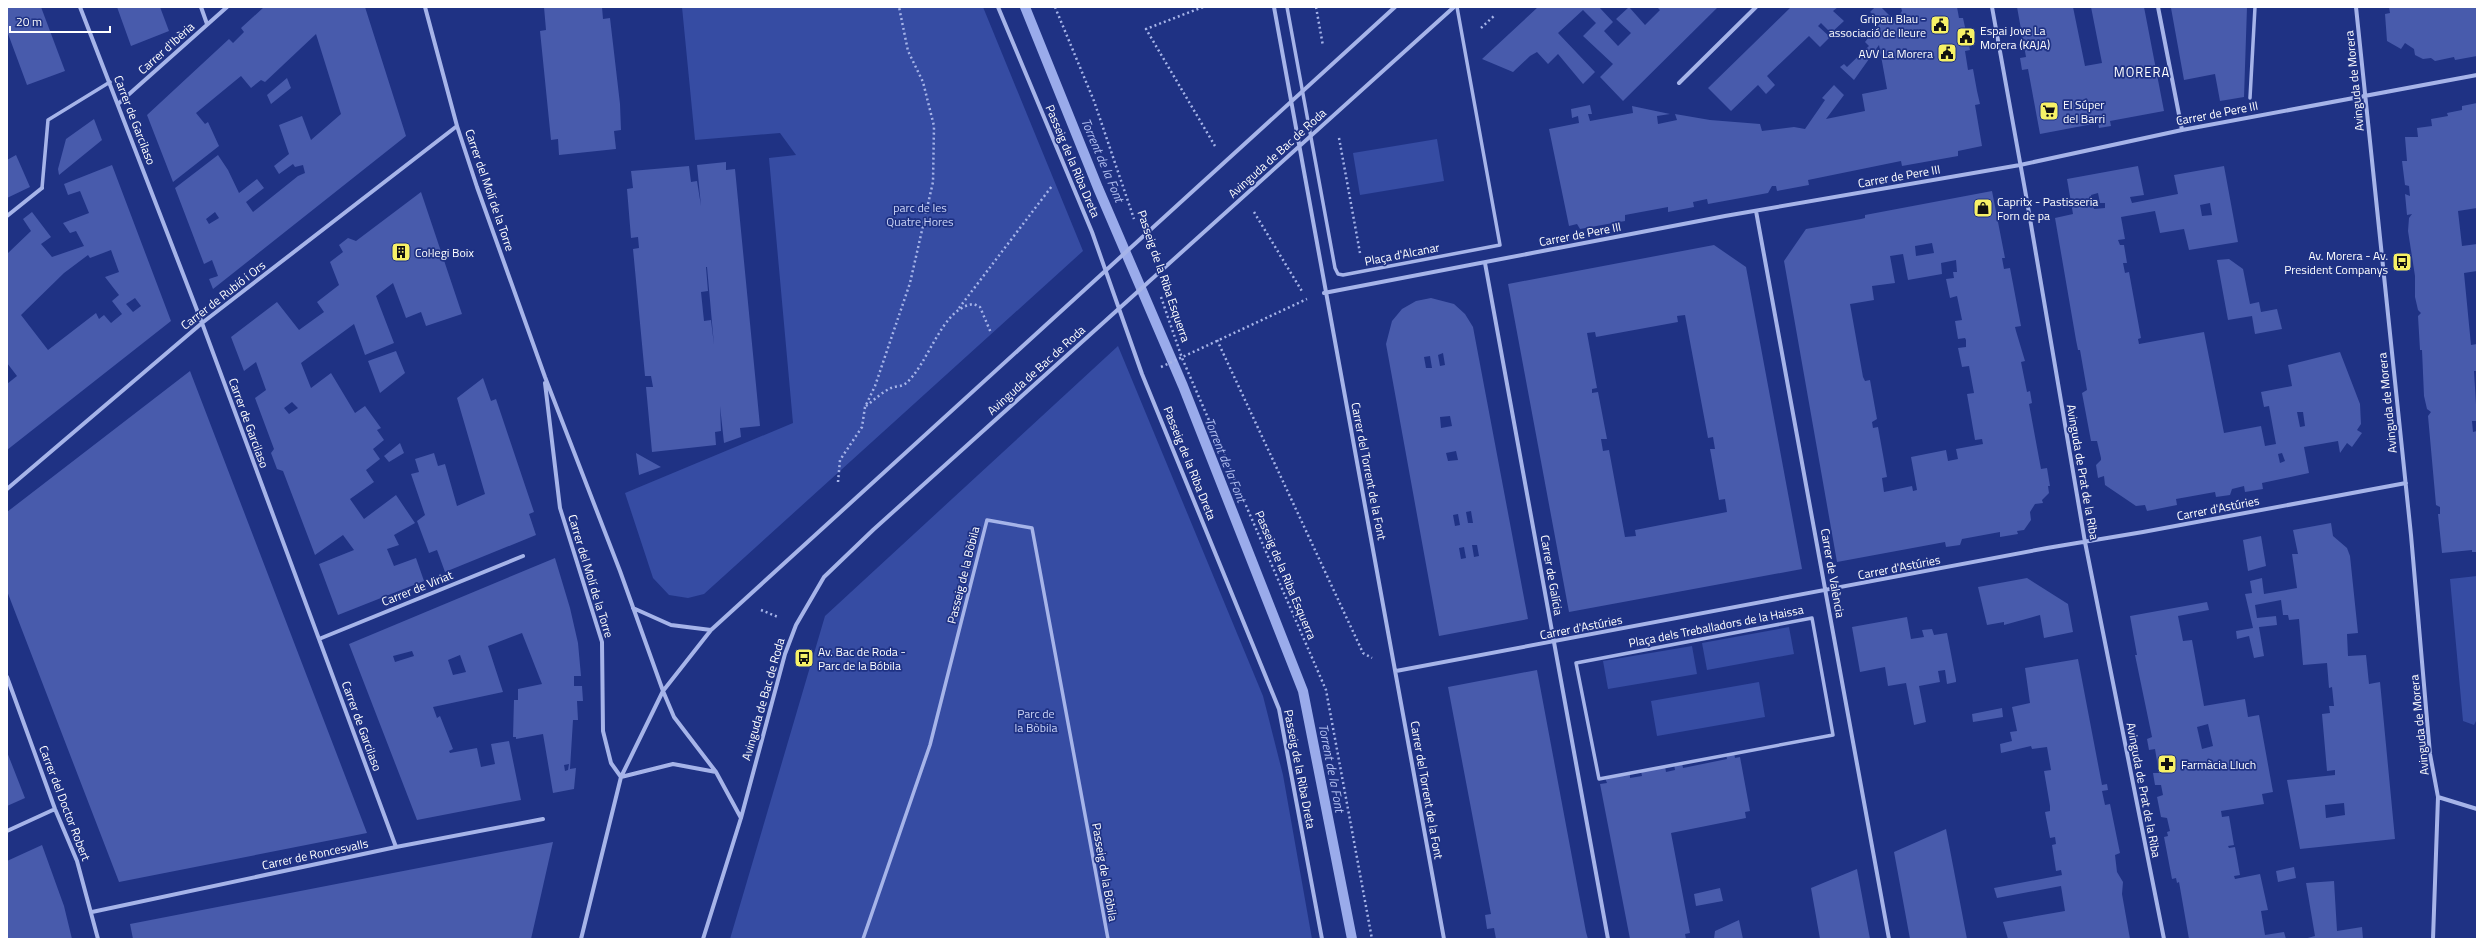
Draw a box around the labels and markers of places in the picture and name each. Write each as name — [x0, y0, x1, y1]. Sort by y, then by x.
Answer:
place label: Gripau Blau - associació de lleure — [1829, 9, 1926, 42]
public building icon: Gripau Blau - associació de lleure — [1929, 14, 1951, 36]
place label: Espai Jove La Morera (KAJA) — [1980, 21, 2050, 54]
public building icon: Espai Jove La Morera (KAJA) — [1955, 26, 1977, 48]
public building icon: AVV La Morera — [1936, 42, 1958, 64]
place label: AVV La Morera — [1859, 44, 1933, 63]
place label: El Súper del Barri — [2063, 95, 2105, 128]
supermarket icon: El Súper del Barri — [2038, 100, 2060, 122]
place label: Capritx - Pastisseria Forn de pa — [1997, 192, 2098, 225]
shop icon: Capritx - Pastisseria Forn de pa — [1972, 197, 1994, 219]
building icon: Col·legi Boix — [390, 241, 412, 263]
place label: Col·legi Boix — [415, 243, 474, 262]
place label: Av. Morera - Av. President Companys — [2284, 246, 2388, 279]
bus stop icon: Av. Morera - Av. President Companys — [2391, 251, 2413, 273]
place label: Av. Bac de Roda - Parc de la Bóbila — [818, 642, 906, 675]
bus stop icon: Av. Bac de Roda - Parc de la Bóbila — [793, 647, 815, 669]
pharmacy icon: Farmàcia Lluch — [2156, 753, 2178, 775]
place label: Farmàcia Lluch — [2181, 755, 2256, 774]

